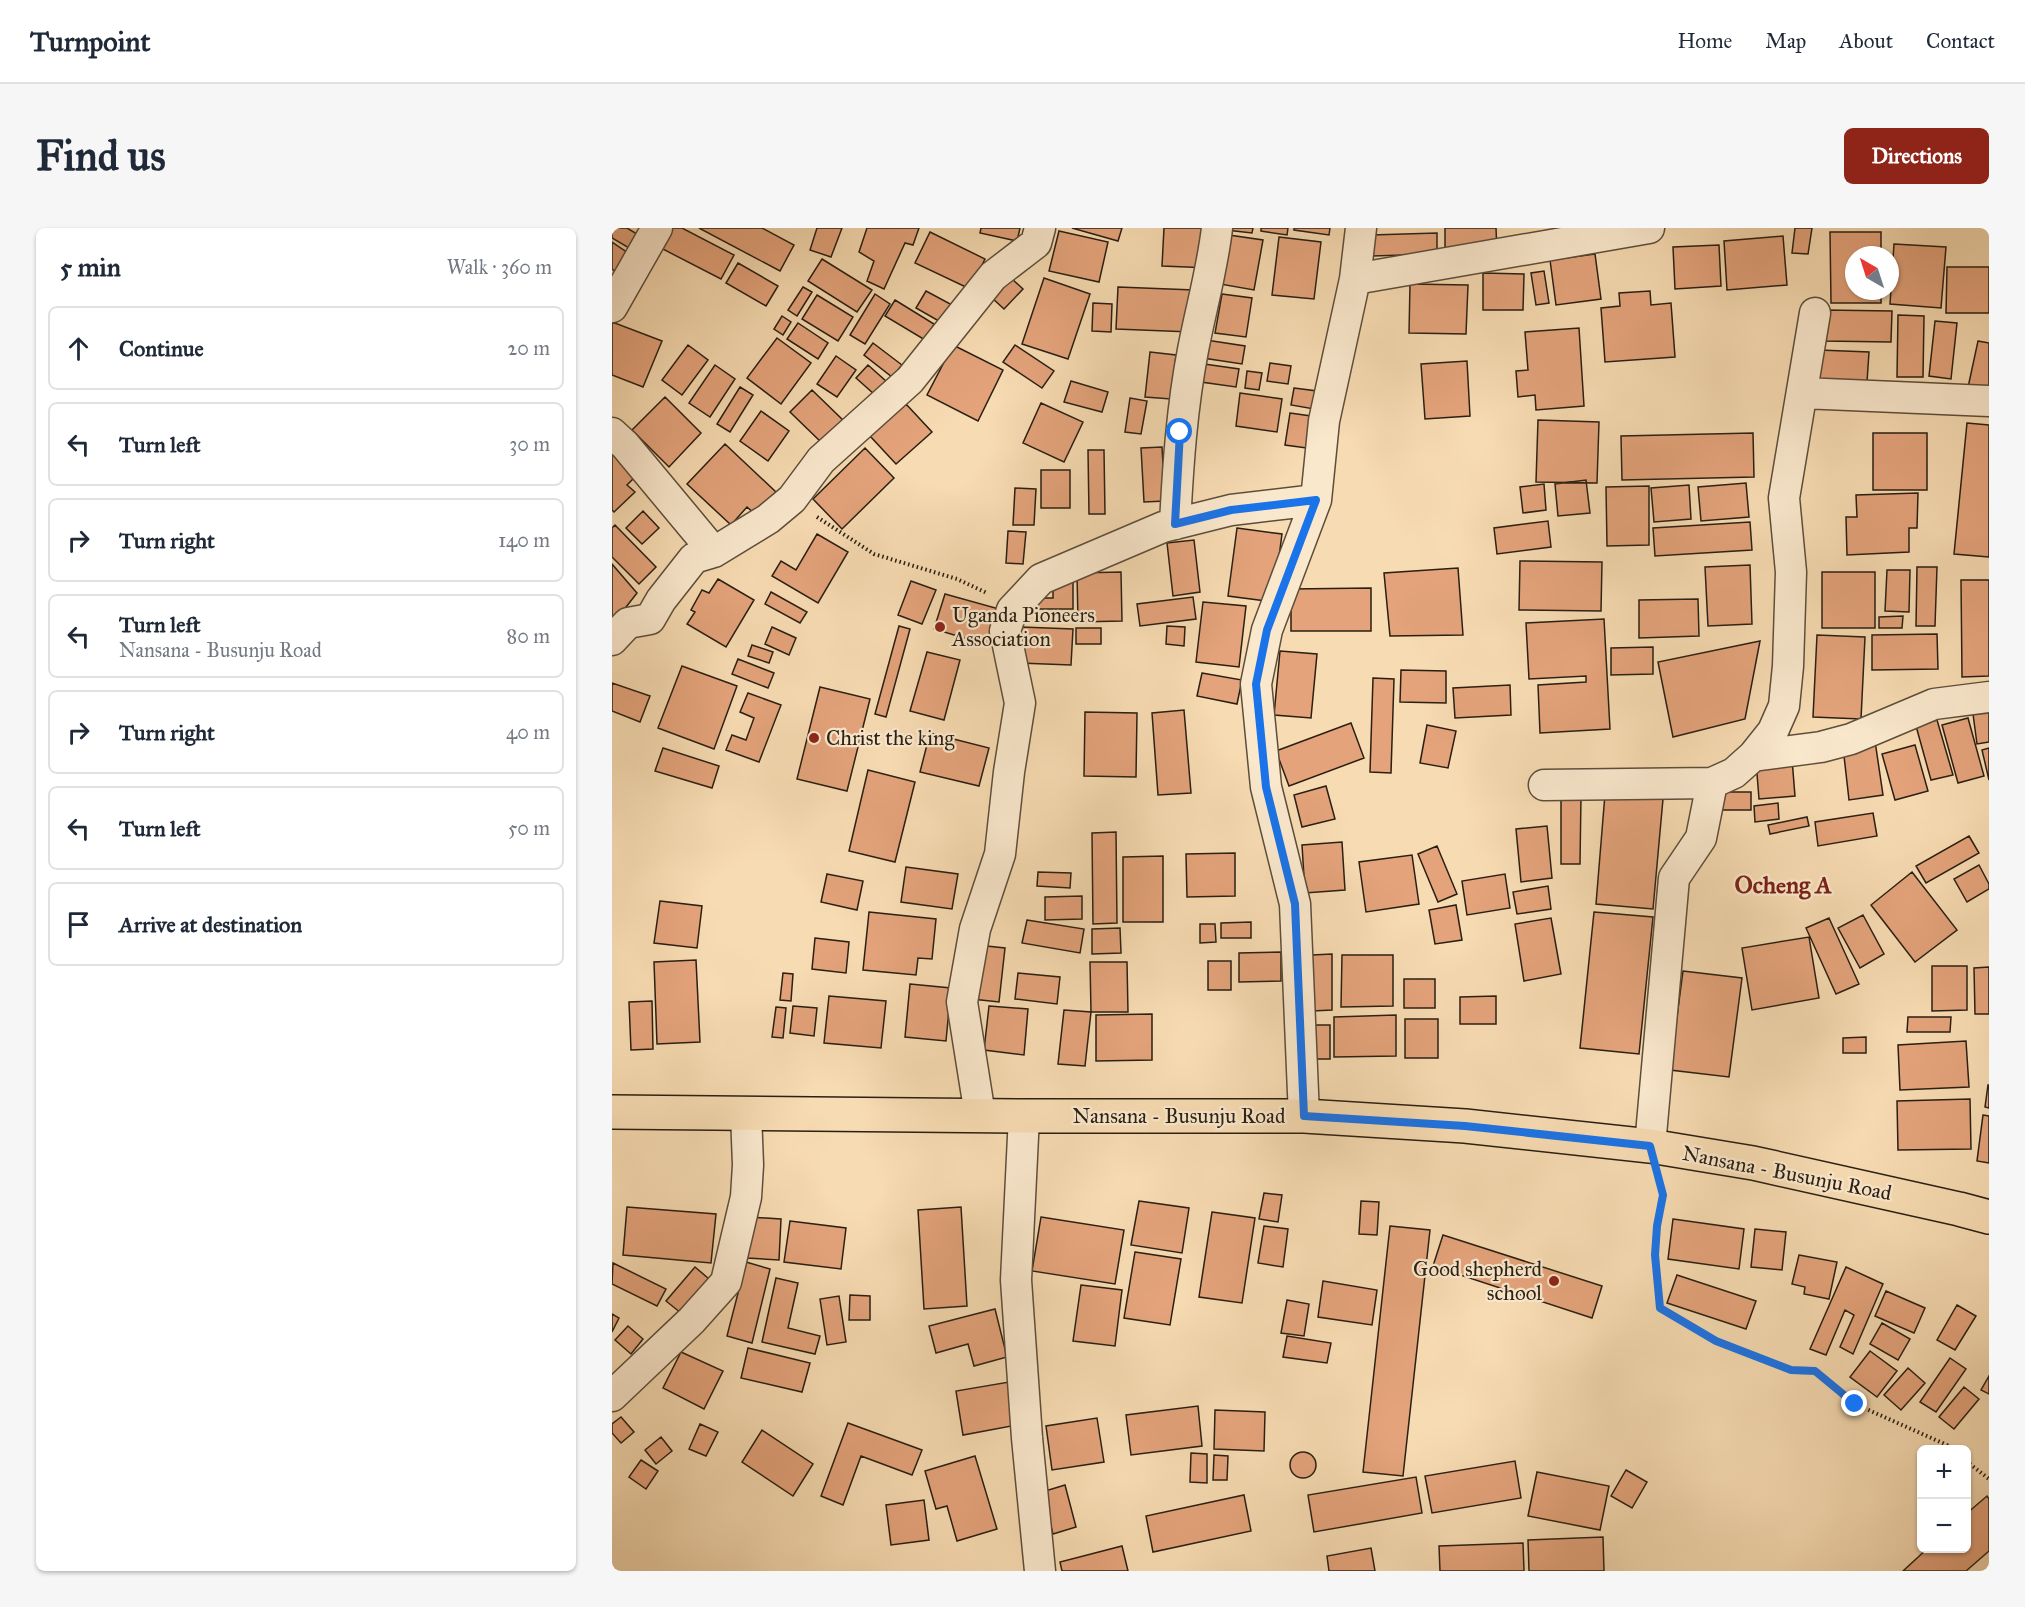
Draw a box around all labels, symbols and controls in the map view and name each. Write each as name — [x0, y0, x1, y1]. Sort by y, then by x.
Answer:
text: Turnpoint — [30, 24, 150, 59]
text: Home — [1677, 28, 1732, 54]
text: Map — [1765, 28, 1806, 54]
text: About — [1839, 28, 1893, 54]
text: Contact — [1926, 28, 1995, 54]
button: Directions — [1844, 128, 1989, 184]
text: Find us — [36, 130, 166, 182]
north arrow — [1845, 246, 1899, 300]
text: 5 min — [60, 251, 121, 283]
text: Walk · 360 m — [447, 255, 552, 279]
icon: ahead — [62, 332, 95, 365]
text: Continue — [119, 335, 204, 362]
text: 20 m — [507, 336, 550, 360]
route start — [1166, 418, 1192, 444]
icon: left — [62, 428, 95, 461]
text: Turn left — [119, 431, 201, 458]
text: 30 m — [509, 432, 550, 456]
icon: right — [62, 524, 95, 557]
text: Turn right — [119, 527, 215, 554]
text: 140 m — [498, 528, 550, 552]
place label: Uganda Pioneers Association — [951, 602, 1095, 652]
text: Turn left — [119, 611, 201, 638]
icon: left — [62, 620, 95, 653]
marker: Uganda Pioneers Association — [933, 620, 947, 634]
text: 80 m — [507, 624, 550, 648]
text: Nansana - Busunju Road — [119, 638, 322, 662]
icon: right — [62, 716, 95, 749]
text: Turn right — [119, 719, 215, 746]
text: 40 m — [506, 720, 550, 744]
place label: Christ the king — [826, 725, 954, 751]
marker: Christ the king — [807, 731, 821, 745]
icon: left — [62, 812, 95, 845]
text: Turn left — [119, 815, 201, 842]
text: 50 m — [508, 816, 550, 840]
district label: Ocheng A — [1734, 870, 1832, 900]
icon: arrive — [62, 908, 95, 941]
text: Arrive at destination — [119, 911, 302, 938]
street label: Nansana - Busunju Road — [1073, 1103, 1286, 1129]
street label: Nansana - Busunju Road — [1680, 1140, 1894, 1206]
place label: Good shepherd school — [1413, 1256, 1542, 1306]
marker: Good shepherd school — [1547, 1274, 1561, 1288]
route end — [1841, 1390, 1867, 1416]
map controls — [1917, 1445, 1971, 1553]
button: + — [1917, 1445, 1971, 1499]
button: − — [1917, 1499, 1971, 1553]

